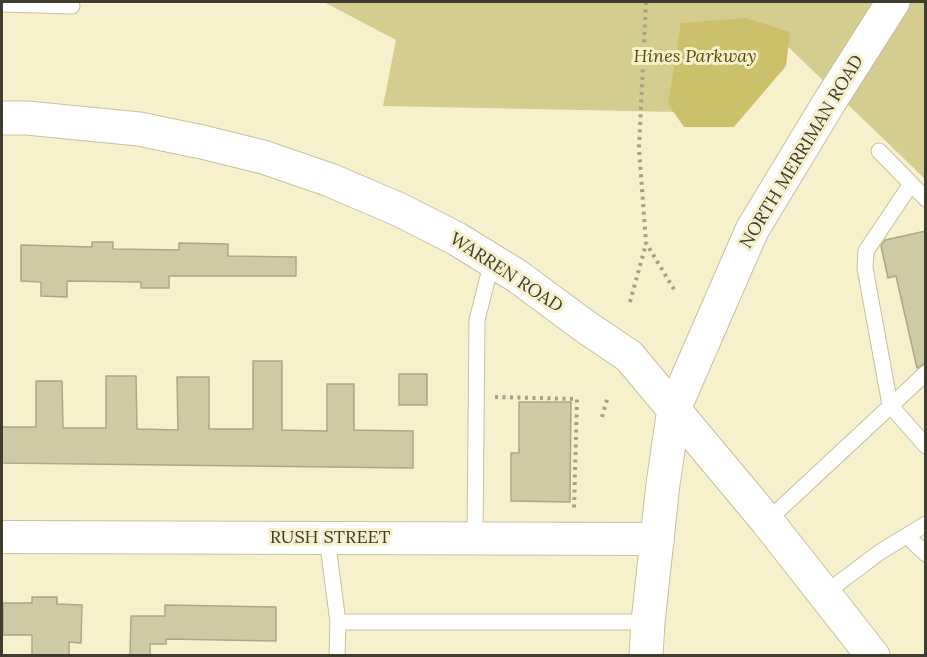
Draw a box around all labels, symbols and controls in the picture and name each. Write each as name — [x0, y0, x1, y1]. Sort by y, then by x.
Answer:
park label: Hines Parkway — [634, 46, 756, 68]
street label: NORTH MERRIMAN ROAD — [736, 51, 868, 253]
street label: WARREN ROAD — [445, 228, 567, 318]
street label: RUSH STREET — [270, 527, 390, 549]

